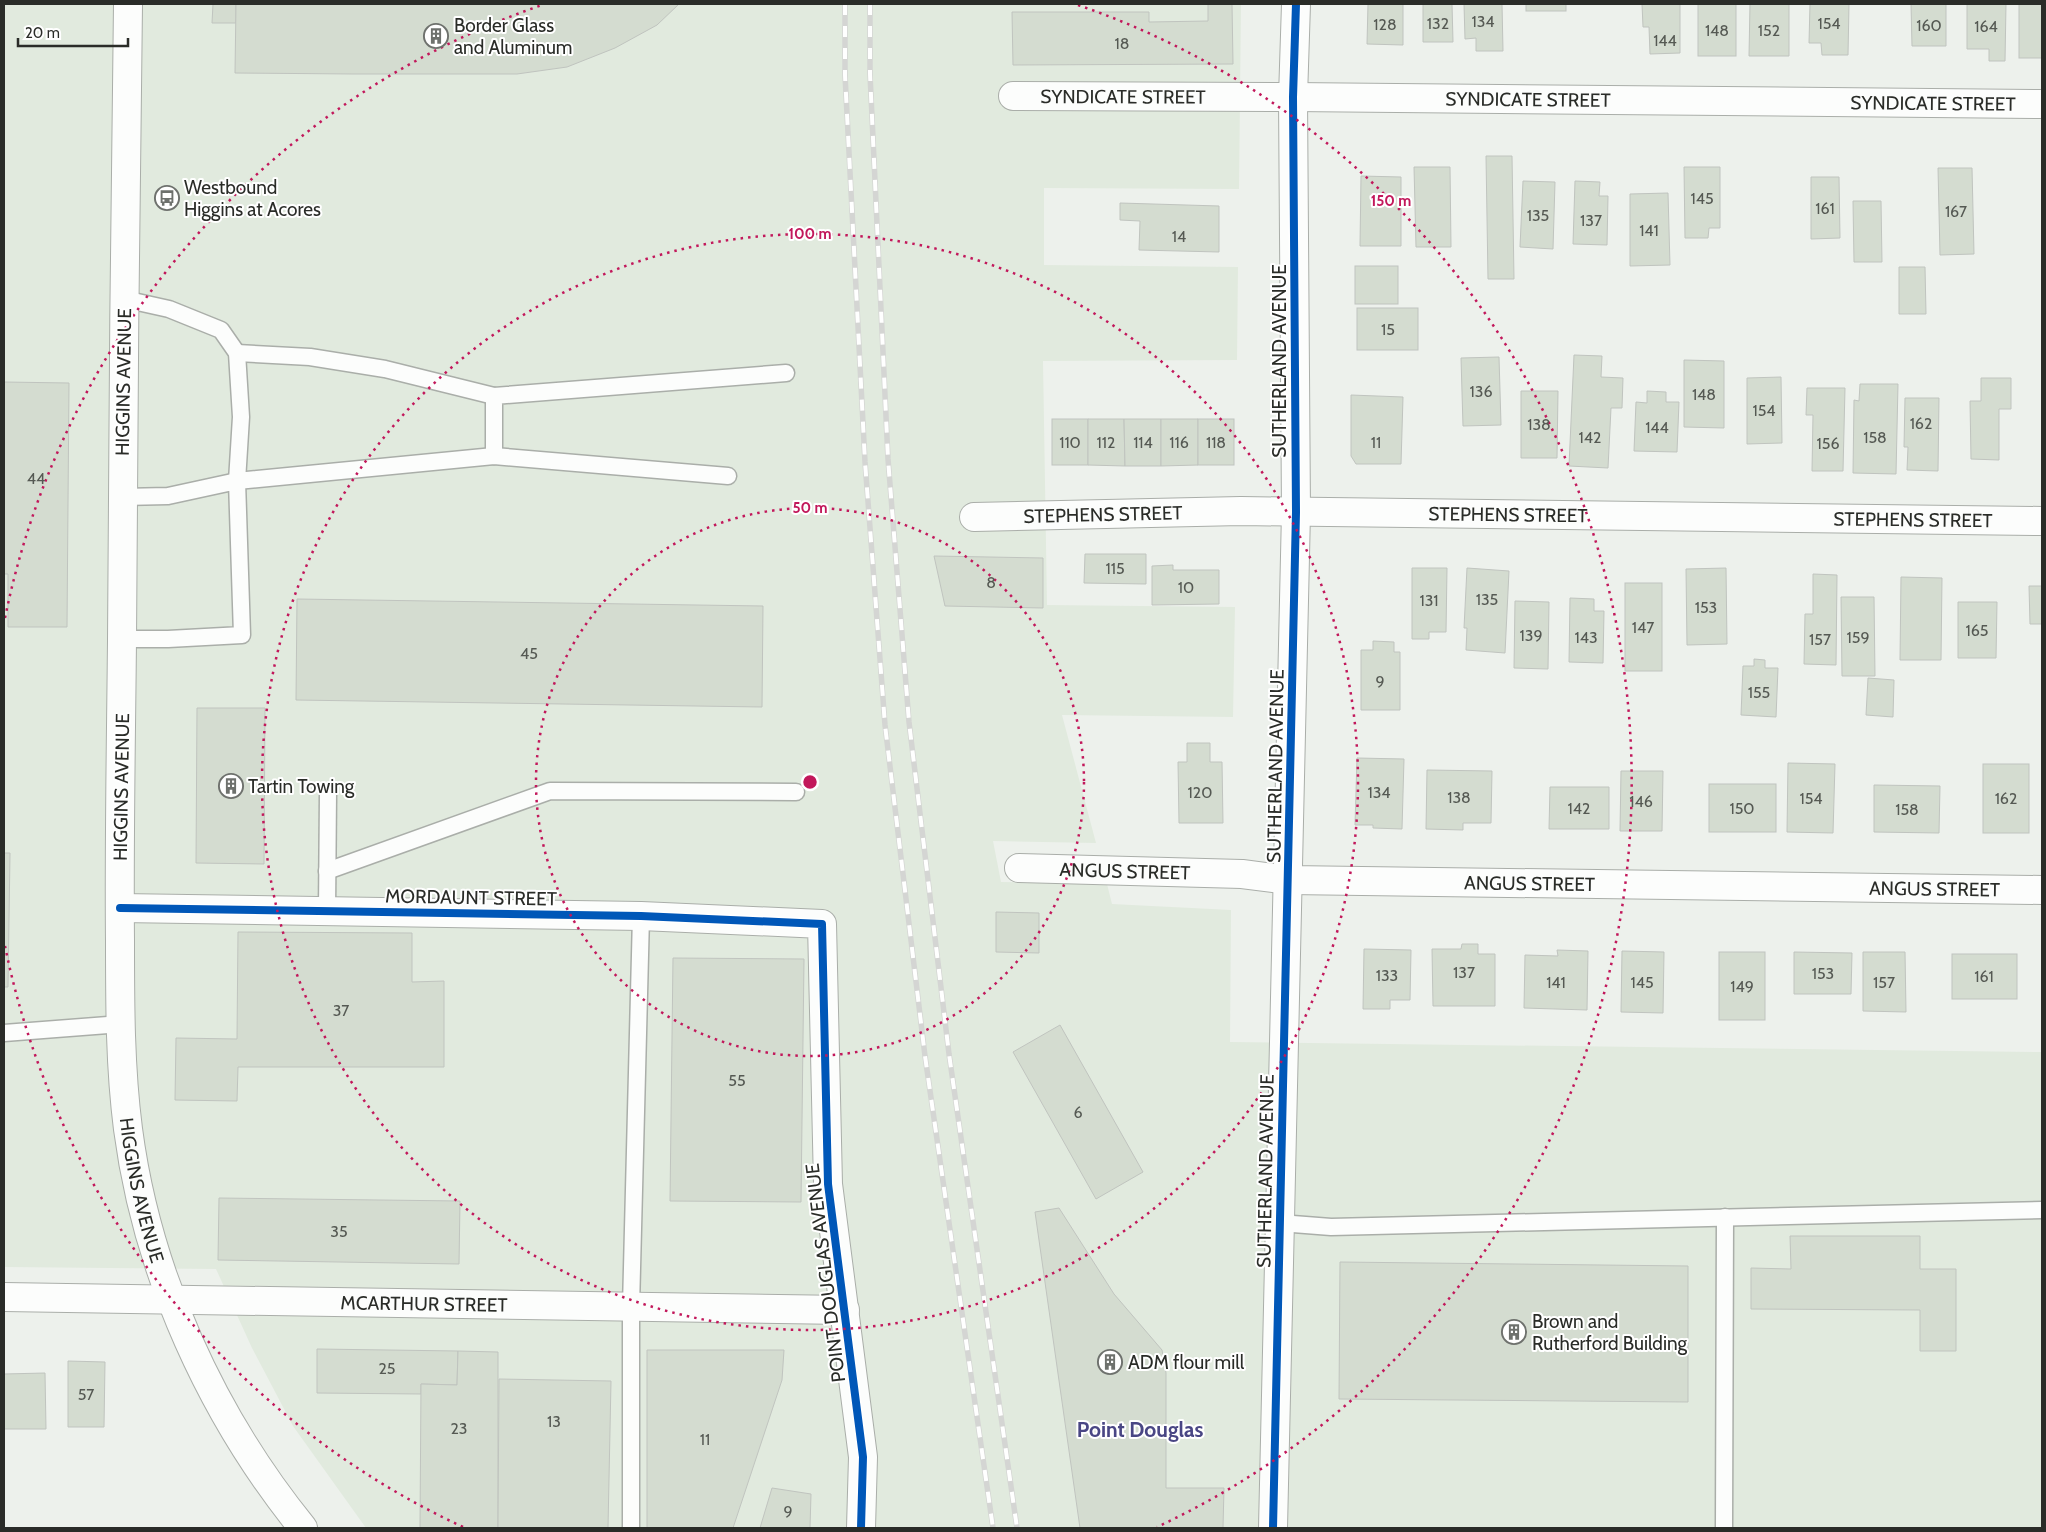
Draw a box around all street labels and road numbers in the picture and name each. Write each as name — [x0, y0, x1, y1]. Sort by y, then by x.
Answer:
street label: SYNDICATE STREET — [1040, 85, 1206, 109]
street label: SYNDICATE STREET — [1445, 87, 1611, 112]
street label: SYNDICATE STREET — [1850, 91, 2016, 116]
street label: SUTHERLAND AVENUE — [1268, 264, 1291, 458]
street label: HIGGINS AVENUE — [111, 308, 136, 456]
street label: STEPHENS STREET — [1023, 501, 1183, 528]
street label: STEPHENS STREET — [1428, 502, 1588, 527]
street label: STEPHENS STREET — [1833, 507, 1993, 532]
street label: SUTHERLAND AVENUE — [1262, 669, 1289, 863]
street label: HIGGINS AVENUE — [109, 713, 134, 861]
street label: ANGUS STREET — [1059, 858, 1191, 885]
street label: ANGUS STREET — [1464, 871, 1595, 896]
street label: ANGUS STREET — [1869, 877, 2000, 901]
street label: MORDAUNT STREET — [385, 885, 557, 910]
street label: SUTHERLAND AVENUE — [1252, 1074, 1279, 1268]
street label: HIGGINS AVENUE — [115, 1116, 169, 1266]
street label: POINT DOUGLAS AVENUE — [801, 1162, 850, 1384]
street label: MCARTHUR STREET — [340, 1291, 508, 1317]

